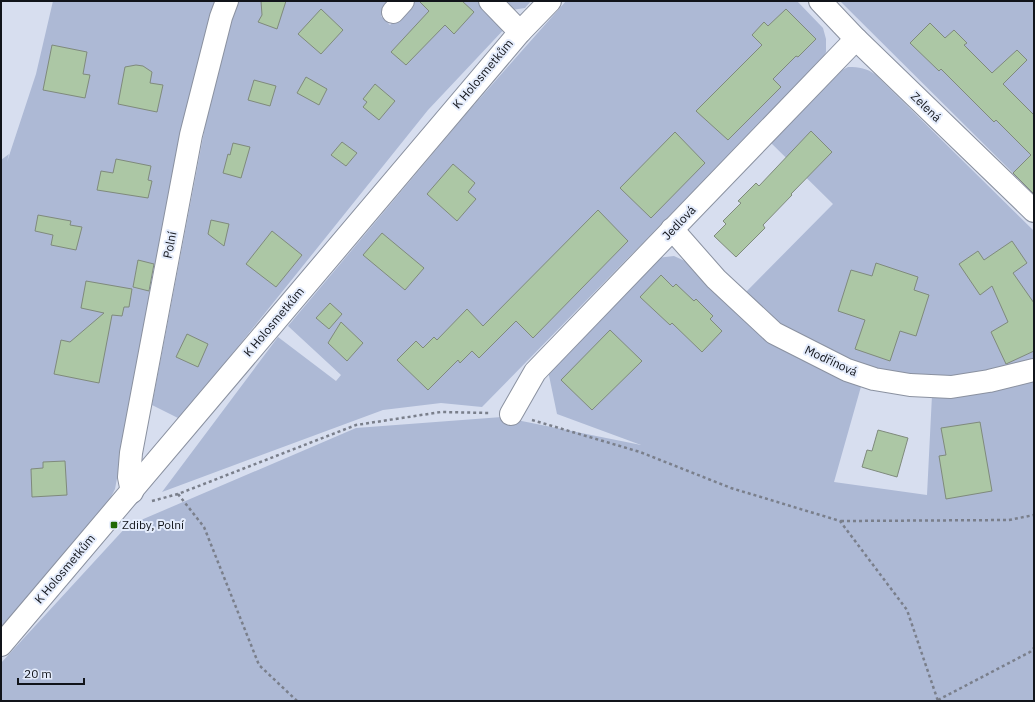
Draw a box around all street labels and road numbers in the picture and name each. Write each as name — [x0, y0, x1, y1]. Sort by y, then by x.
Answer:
street label: K Holosmetkům — [449, 36, 516, 112]
street label: Zelená — [908, 89, 945, 125]
street label: Jedlová — [659, 202, 699, 243]
street label: Polní — [160, 230, 179, 260]
street label: K Holosmetkům — [240, 284, 307, 360]
street label: Modřínová — [802, 342, 861, 380]
street label: K Holosmetkům — [31, 531, 98, 607]

